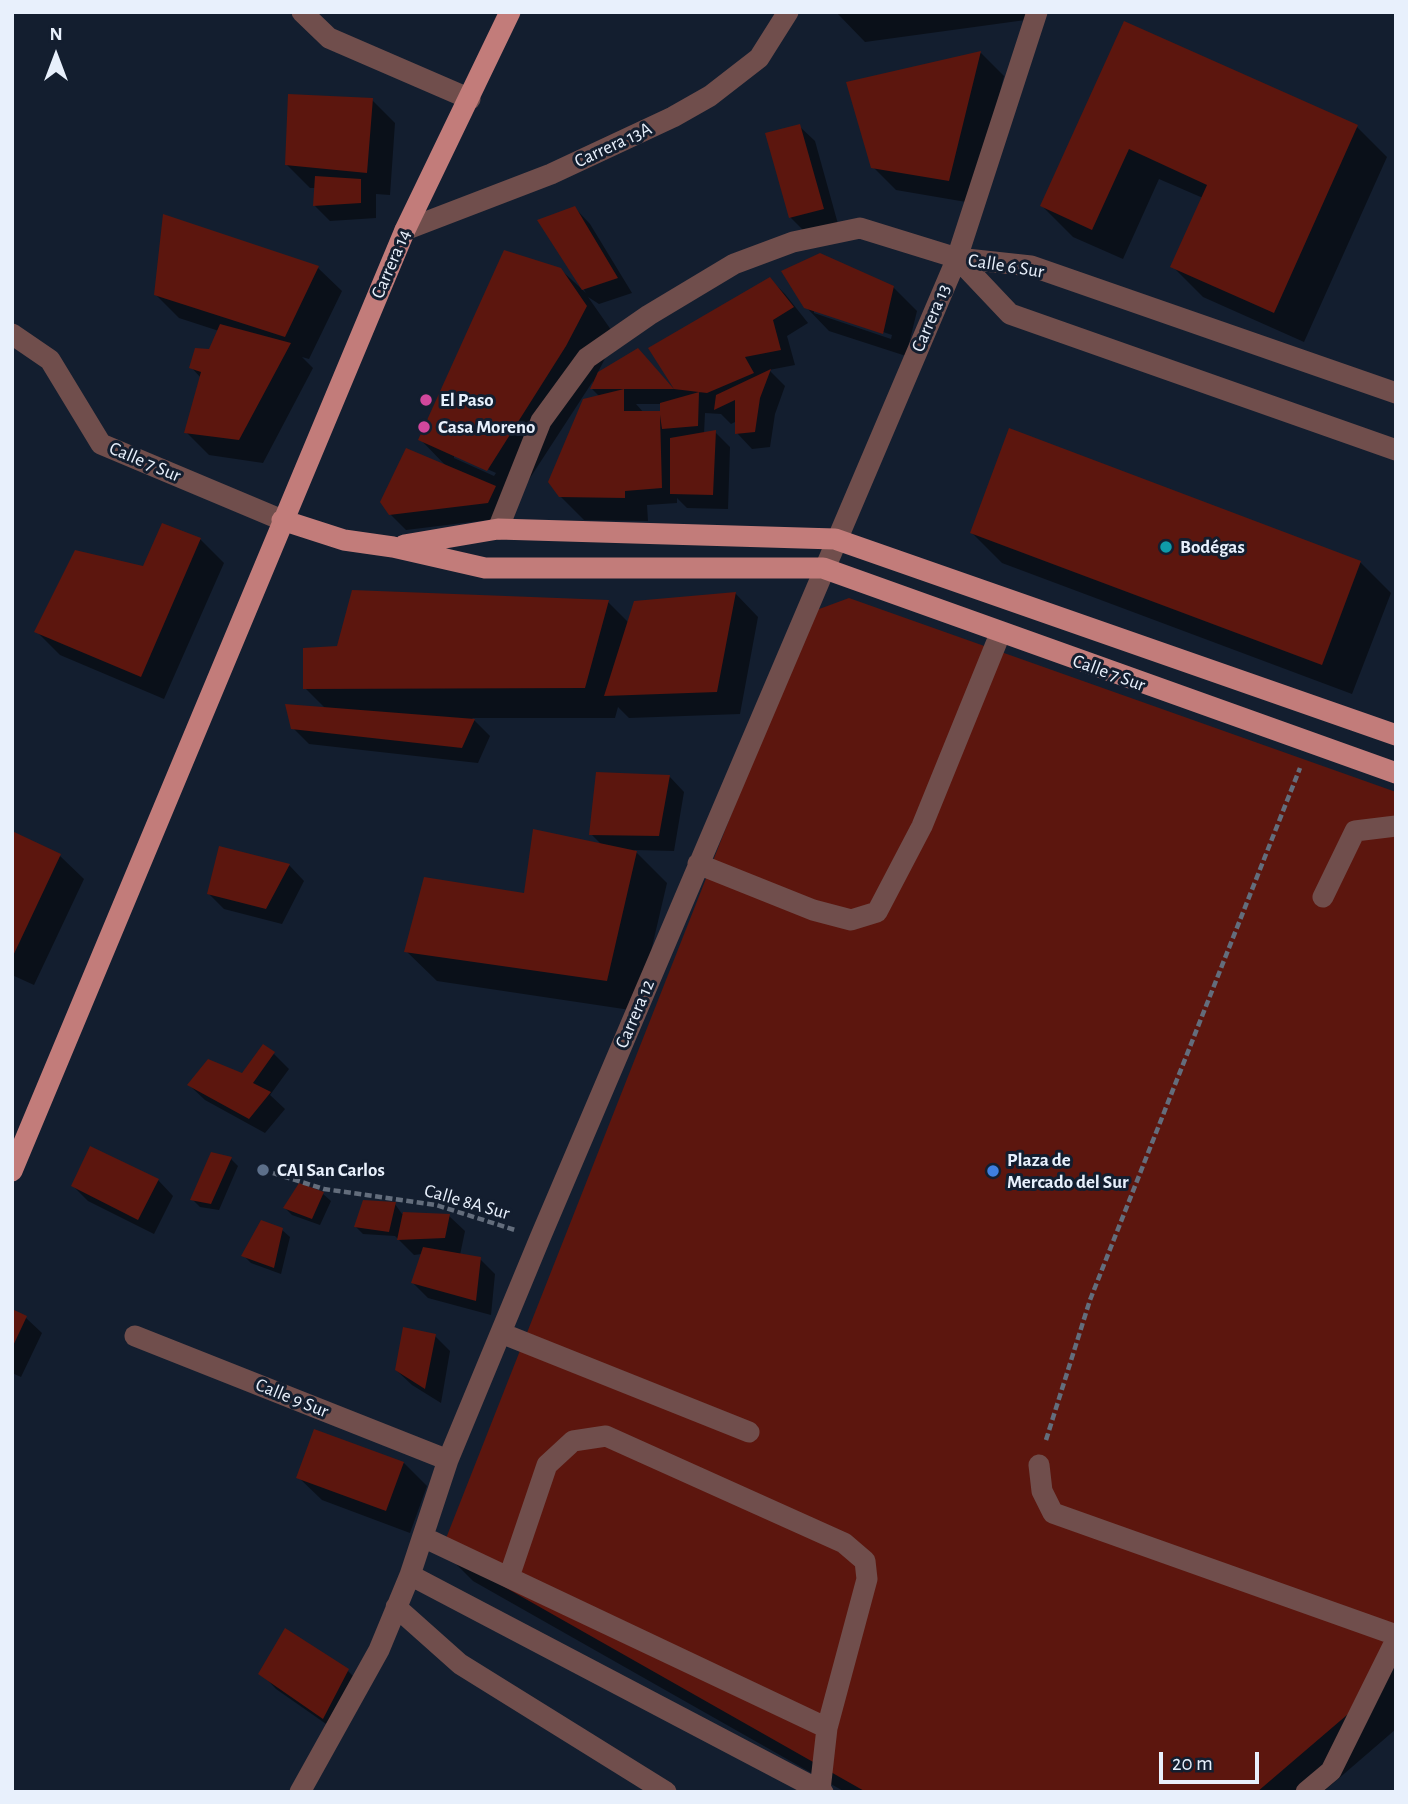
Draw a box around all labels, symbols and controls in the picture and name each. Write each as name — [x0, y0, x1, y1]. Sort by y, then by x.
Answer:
north arrow — [21, 21, 91, 91]
text: N — [49, 25, 63, 44]
street label: Carrera 13A — [571, 117, 655, 173]
street label: Carrera 14 — [366, 226, 416, 302]
street label: Calle 6 Sur — [966, 249, 1046, 283]
street label: Carrera 13 — [906, 281, 956, 355]
place label: El Paso — [440, 389, 494, 411]
marker: El Paso — [418, 392, 434, 408]
place label: Casa Moreno — [438, 416, 535, 438]
marker: Casa Moreno — [416, 419, 432, 435]
street label: Calle 7 Sur — [106, 437, 184, 487]
place label: Bodégas — [1180, 536, 1245, 558]
marker: Bodégas — [1158, 539, 1174, 555]
street label: Calle 7 Sur — [1070, 649, 1148, 697]
street label: Carrera 12 — [610, 976, 660, 1052]
place label: Plaza de Mercado del Sur — [1007, 1149, 1129, 1193]
place label: CAI San Carlos — [277, 1159, 385, 1181]
marker: CAI San Carlos — [255, 1162, 271, 1178]
marker: Plaza de Mercado del Sur — [985, 1163, 1001, 1179]
street label: Calle 8A Sur — [422, 1179, 512, 1225]
street label: Calle 9 Sur — [252, 1373, 332, 1423]
scale bar — [1163, 1738, 1263, 1782]
text: 20 m — [1172, 1753, 1213, 1774]

